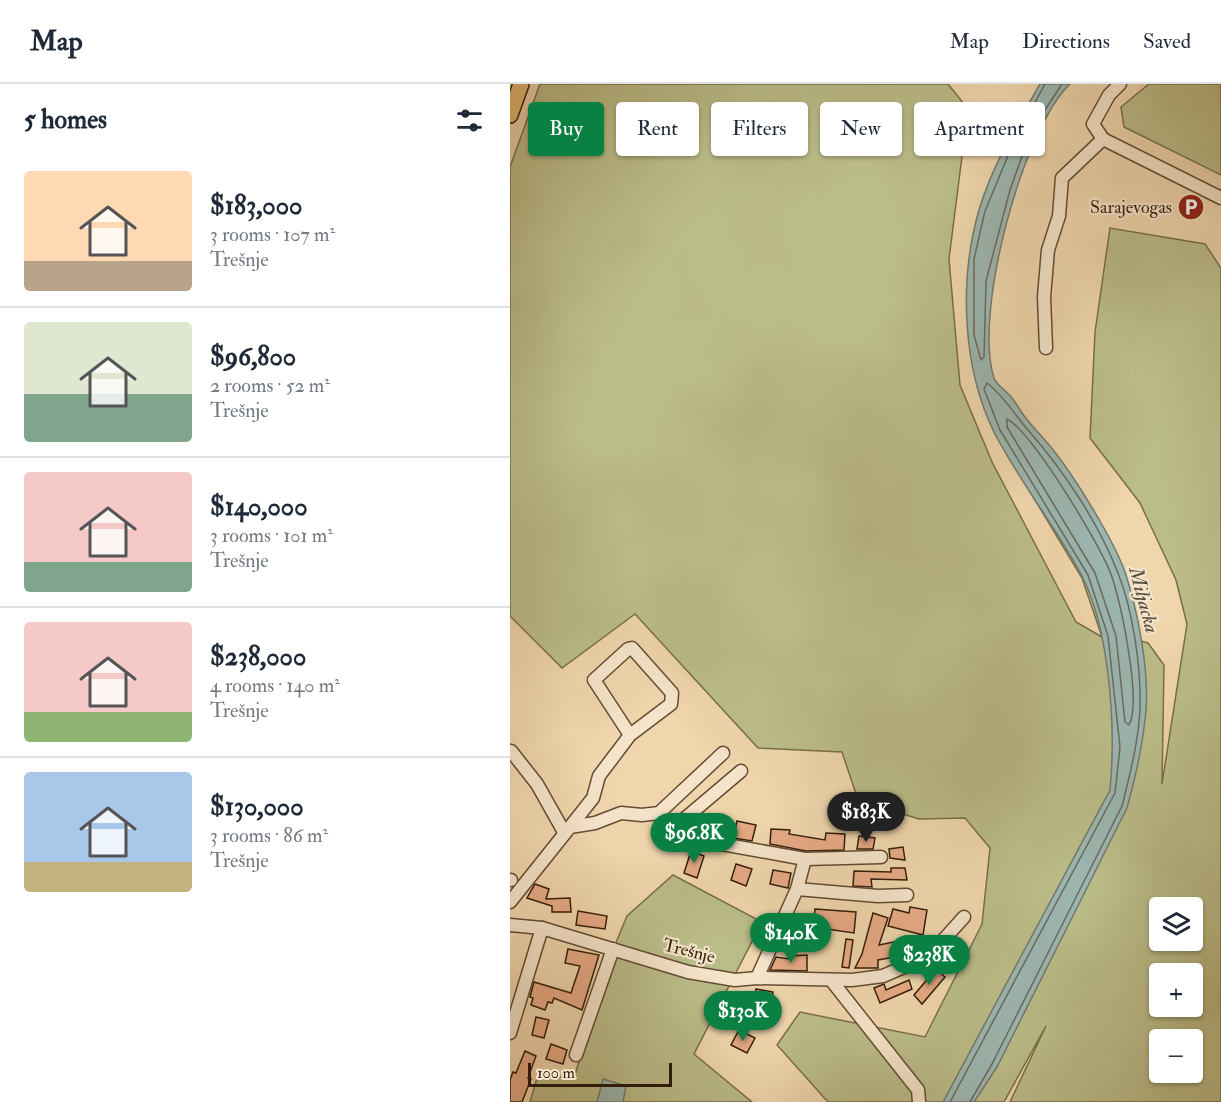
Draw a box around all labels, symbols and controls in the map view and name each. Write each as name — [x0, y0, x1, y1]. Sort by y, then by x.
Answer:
text: Map — [30, 24, 83, 59]
text: Map — [949, 28, 989, 55]
text: Directions — [1022, 28, 1110, 55]
text: Saved — [1143, 28, 1191, 55]
chip: Buy — [528, 102, 604, 156]
chip: Rent — [616, 102, 699, 156]
chip: Filters — [711, 102, 808, 156]
chip: New — [820, 102, 902, 156]
chip: Apartment — [914, 102, 1045, 156]
text: 5 homes — [24, 104, 107, 136]
icon: filters — [453, 104, 486, 137]
text: $183,000 — [210, 190, 302, 222]
parking icon: Sarajevogas — [1176, 192, 1206, 222]
icon: home — [72, 195, 144, 267]
place label: Sarajevogas — [1090, 196, 1172, 219]
text: 3 rooms · 107 m² — [210, 222, 335, 247]
text: Trešnje — [210, 247, 269, 272]
text: $96,800 — [210, 341, 296, 373]
icon: home — [72, 346, 144, 418]
text: 2 rooms · 52 m² — [210, 373, 330, 398]
text: Trešnje — [210, 398, 269, 423]
text: $140,000 — [210, 491, 308, 523]
icon: home — [72, 496, 144, 568]
text: 3 rooms · 101 m² — [210, 523, 333, 548]
text: Trešnje — [210, 548, 269, 573]
water label: Miljacka — [1123, 563, 1165, 636]
text: $238,000 — [210, 641, 306, 673]
icon: home — [72, 646, 144, 718]
text: 4 rooms · 140 m² — [210, 673, 340, 698]
text: Trešnje — [210, 698, 269, 723]
text: $130,000 — [210, 791, 303, 823]
pin: $183K — [824, 792, 908, 843]
icon: home — [72, 796, 144, 868]
text: $183K — [841, 799, 891, 824]
pin: $96.8K — [645, 813, 743, 864]
text: $96.8K — [665, 820, 723, 845]
text: 3 rooms · 86 m² — [210, 823, 328, 848]
text: Trešnje — [210, 848, 269, 873]
map controls — [1149, 897, 1203, 1083]
button: layers — [1149, 897, 1203, 951]
pin: $140K — [749, 913, 833, 964]
text: $140K — [764, 920, 818, 945]
street label: Trešnje — [661, 933, 718, 969]
pin: $238K — [887, 935, 971, 986]
text: $238K — [903, 942, 955, 967]
button: + — [1149, 963, 1203, 1017]
pin: $130K — [701, 991, 785, 1042]
text: $130K — [718, 998, 768, 1023]
button: − — [1149, 1029, 1203, 1083]
scale bar — [528, 1060, 672, 1088]
text: 100 m — [537, 1063, 575, 1083]

